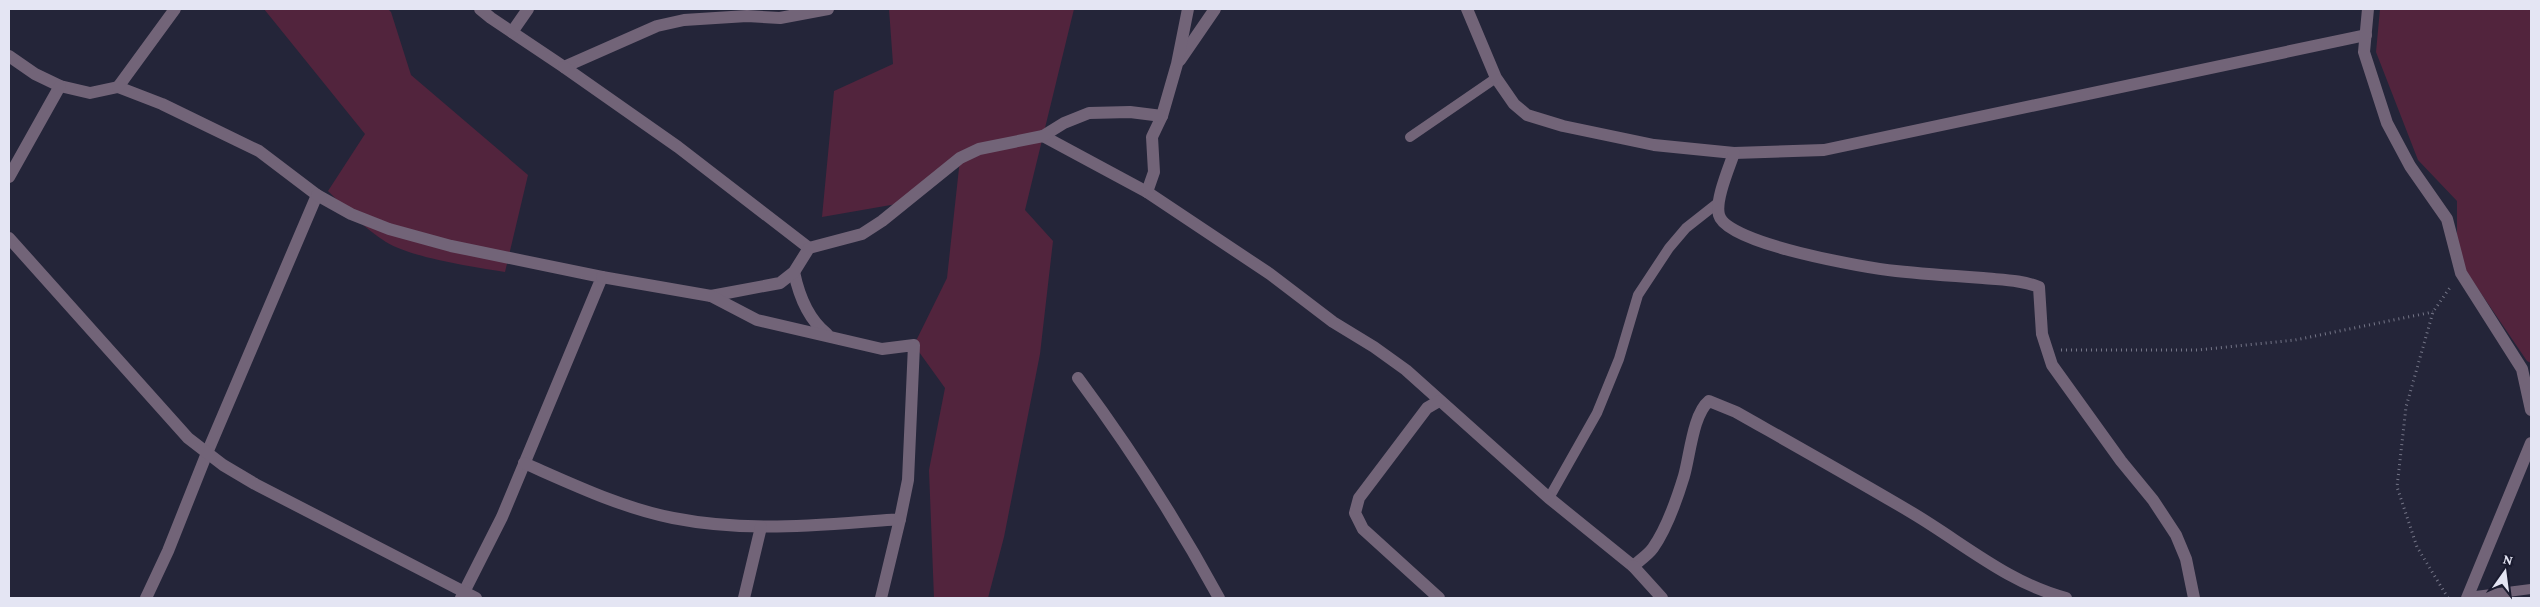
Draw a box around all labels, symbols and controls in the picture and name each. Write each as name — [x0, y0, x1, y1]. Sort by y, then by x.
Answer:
north arrow — [2480, 547, 2530, 597]
text: N — [2502, 550, 2515, 568]

